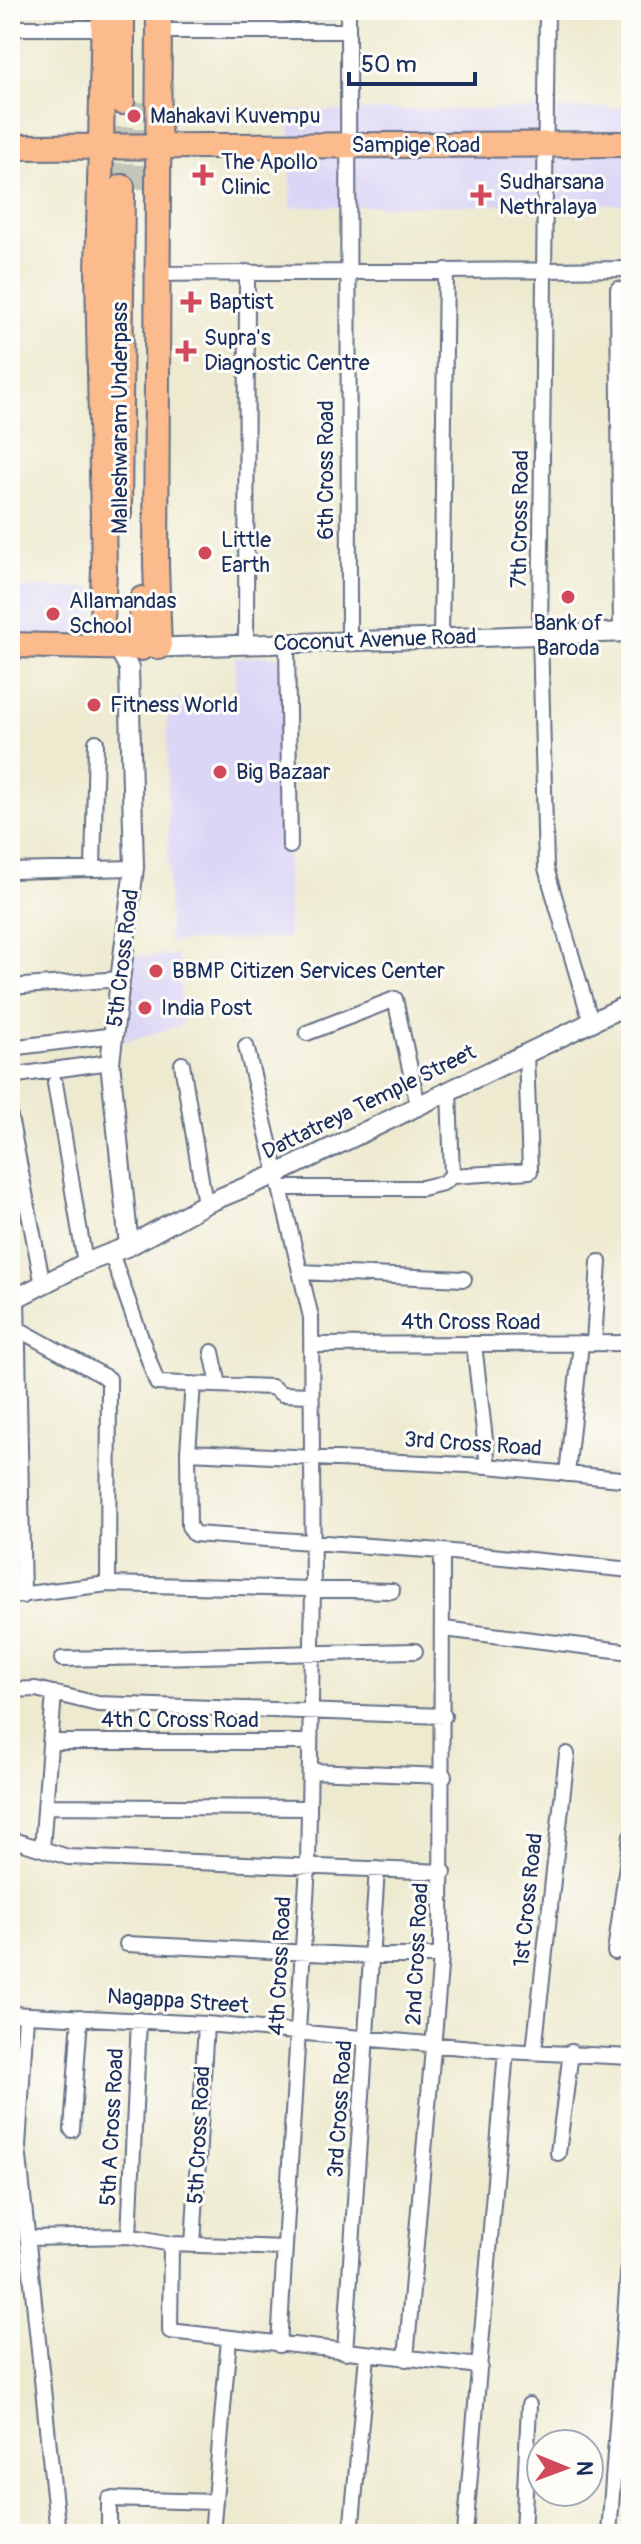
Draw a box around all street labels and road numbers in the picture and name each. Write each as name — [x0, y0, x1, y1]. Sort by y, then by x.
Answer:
street label: Sampige Road — [351, 131, 481, 159]
street label: Malleshwaram Underpass — [106, 302, 134, 534]
street label: 6th Cross Road — [312, 400, 340, 540]
street label: 7th Cross Road — [505, 450, 535, 588]
street label: Coconut Avenue Road — [273, 622, 477, 658]
street label: 5th Cross Road — [101, 887, 145, 1029]
street label: Dattatreya Temple Street — [258, 1038, 480, 1166]
street label: 4th Cross Road — [401, 1308, 541, 1336]
street label: 3rd Cross Road — [403, 1425, 543, 1463]
street label: 4th C Cross Road — [101, 1706, 259, 1734]
street label: 1st Cross Road — [507, 1831, 549, 1969]
street label: 2nd Cross Road — [399, 1882, 435, 2026]
street label: 4th Cross Road — [262, 1896, 298, 2036]
street label: Nagappa Street — [106, 1982, 250, 2020]
street label: 3rd Cross Road — [321, 2039, 359, 2179]
street label: 5th A Cross Road — [94, 2048, 130, 2206]
street label: 5th Cross Road — [181, 2065, 217, 2205]

